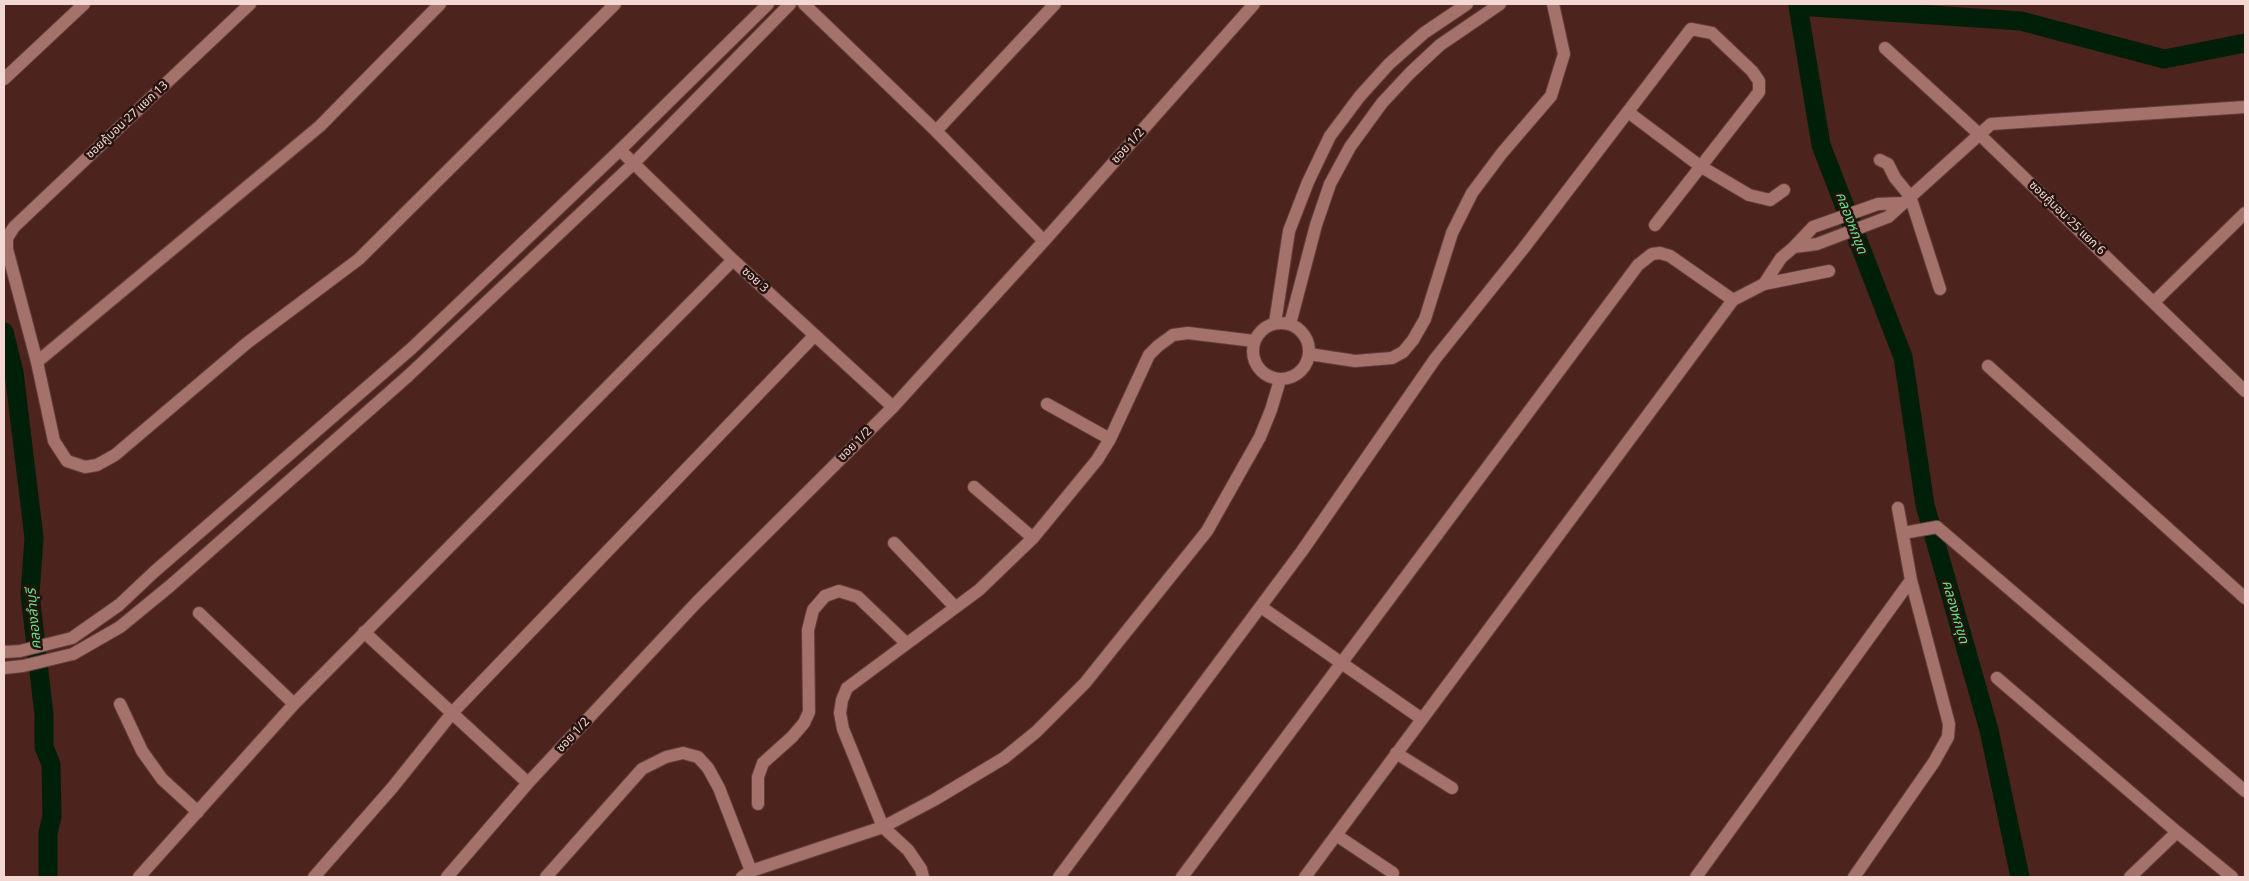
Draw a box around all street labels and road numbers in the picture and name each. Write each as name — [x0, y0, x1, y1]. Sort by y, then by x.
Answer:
street label: ซอยคู้บอน 27 แยก 13 — [83, 78, 171, 162]
street label: ซอย 1/2 — [1109, 126, 1147, 166]
street label: ซอยคู้บอน 25 แยก 6 — [2026, 178, 2108, 258]
street label: ซอย 3 — [739, 264, 771, 296]
street label: ซอย 1/2 — [835, 424, 875, 464]
street label: ซอย 1/2 — [553, 715, 593, 755]

